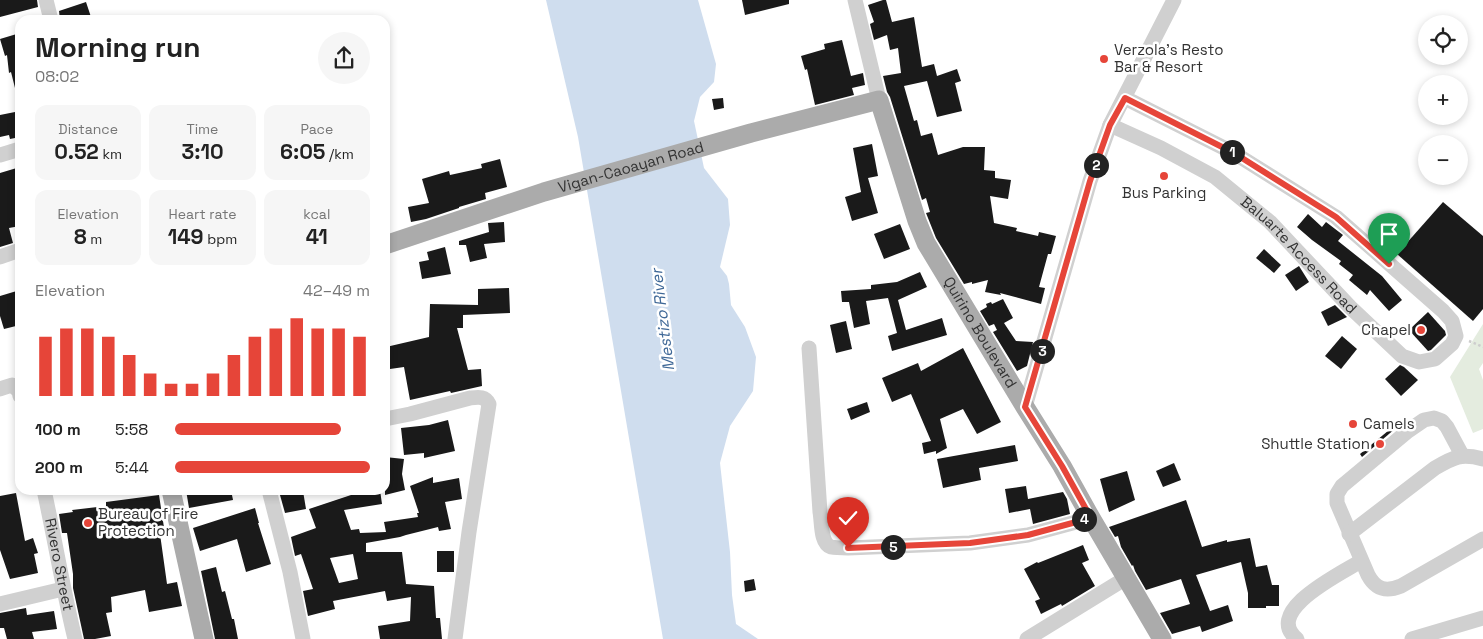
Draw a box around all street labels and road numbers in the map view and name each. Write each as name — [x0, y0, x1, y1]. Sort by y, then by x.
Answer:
street label: Vigan-Caoayan Road — [556, 137, 706, 197]
street label: Baluarte Access Road — [1237, 192, 1361, 318]
street label: Quirino Boulevard — [939, 273, 1021, 391]
street label: Rivero Street — [41, 516, 78, 613]

